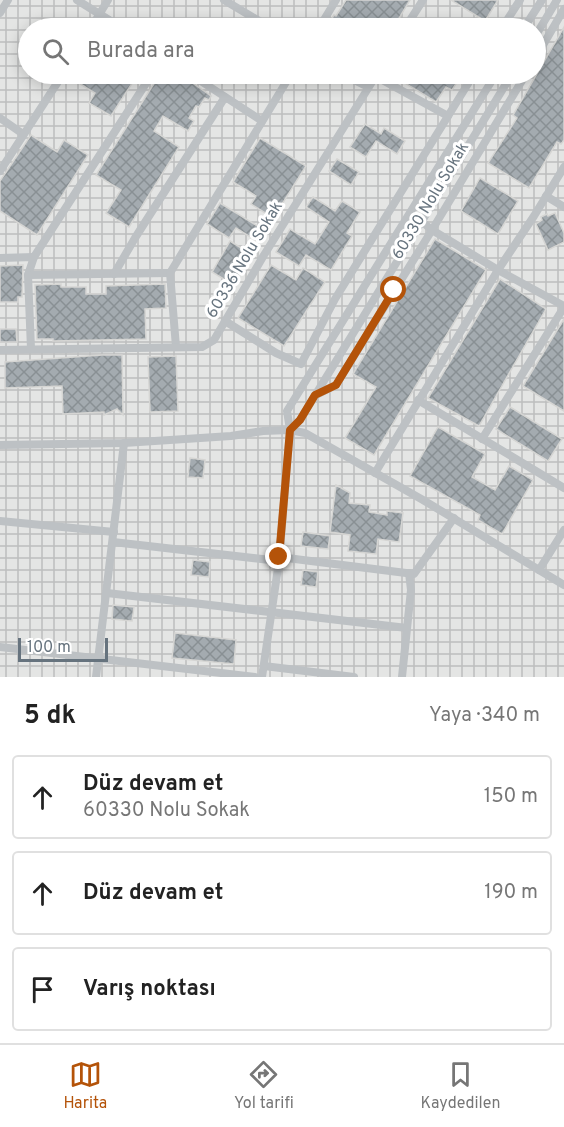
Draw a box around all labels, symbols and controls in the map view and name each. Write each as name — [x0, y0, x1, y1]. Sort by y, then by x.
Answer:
search box — [18, 18, 546, 84]
icon: search — [39, 35, 72, 68]
text: Burada ara — [87, 38, 195, 65]
street label: 60330 Nolu Sokak — [388, 139, 474, 263]
street label: 60336 Nolu Sokak — [202, 198, 288, 322]
route start — [380, 276, 406, 302]
route end — [265, 543, 291, 569]
scale bar — [18, 635, 108, 662]
text: 100 m — [27, 638, 71, 658]
text: 5 dk — [24, 700, 76, 733]
text: Yaya · 340 m — [429, 703, 540, 729]
text: Düz devam et — [83, 771, 223, 798]
icon: ahead — [26, 781, 59, 814]
text: 150 m — [484, 784, 538, 810]
text: 60330 Nolu Sokak — [83, 798, 250, 824]
icon: ahead — [26, 877, 59, 910]
text: Düz devam et — [83, 880, 223, 907]
text: 190 m — [484, 880, 538, 906]
icon: arrive — [26, 973, 59, 1006]
text: Varış noktası — [83, 976, 216, 1003]
tab: Harita — [63, 1058, 107, 1114]
tab: Yol tarifi — [234, 1058, 294, 1114]
tab: Kaydedilen — [421, 1058, 501, 1114]

